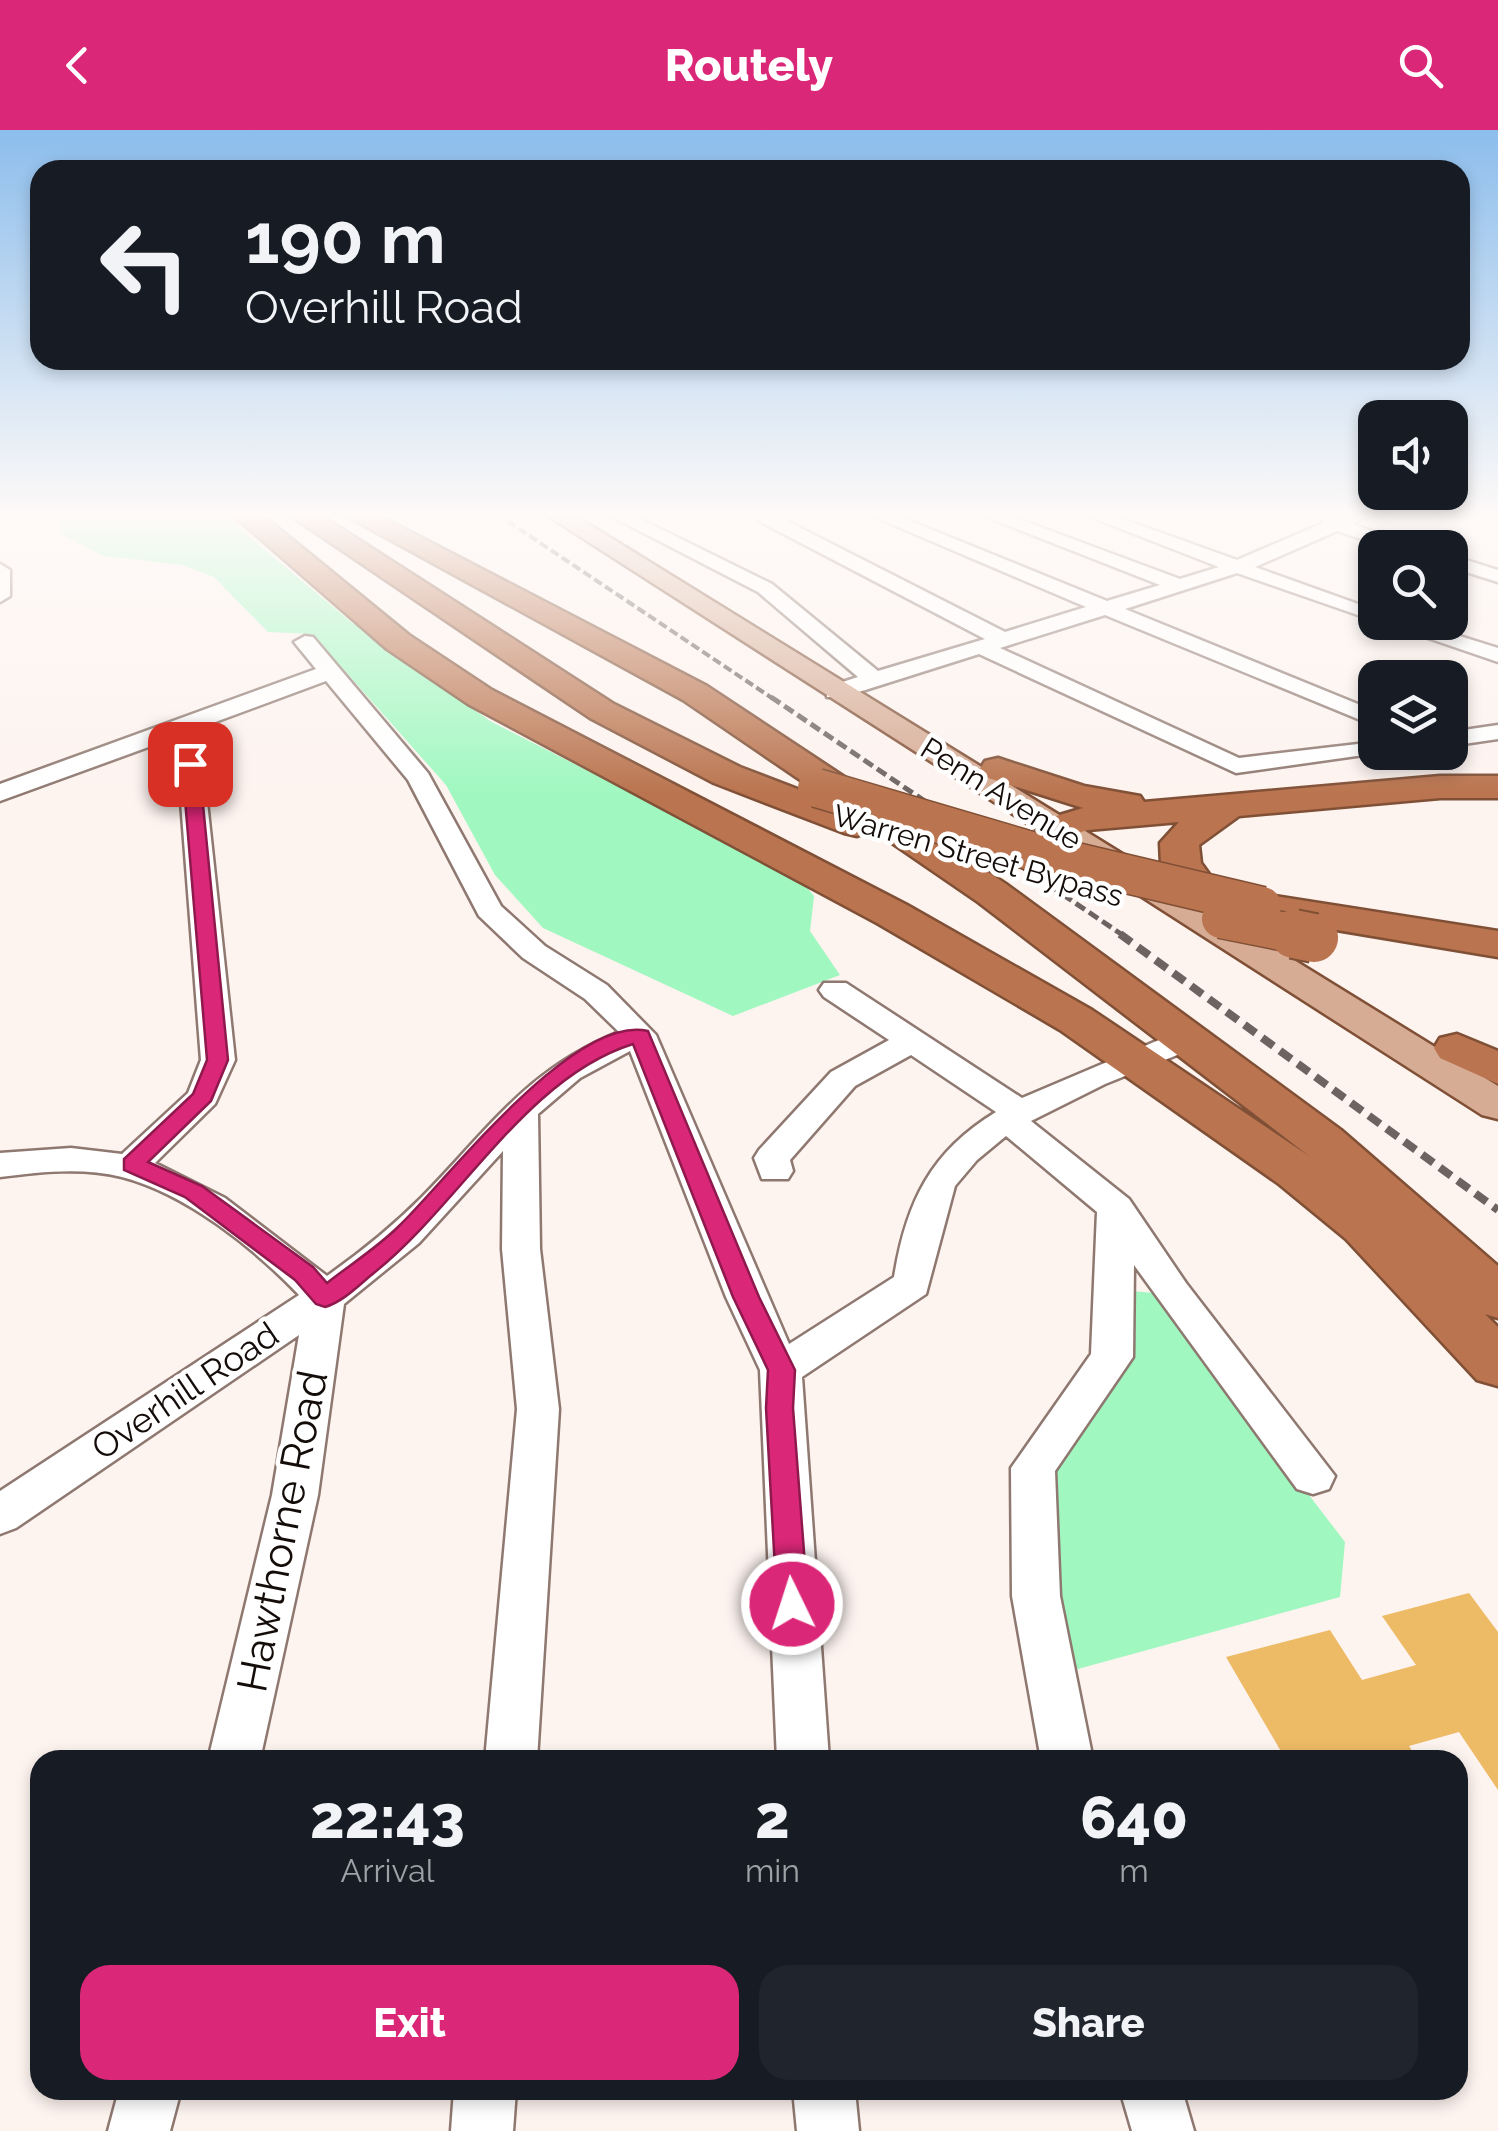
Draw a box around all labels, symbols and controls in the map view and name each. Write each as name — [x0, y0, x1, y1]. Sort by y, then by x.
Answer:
icon: back — [50, 38, 105, 93]
icon: search — [1393, 38, 1448, 93]
text: Routely — [665, 39, 833, 92]
text: 190 m — [245, 197, 446, 279]
icon: left — [80, 200, 210, 330]
text: Overhill Road — [245, 281, 523, 334]
map controls — [1358, 400, 1468, 770]
button: sound — [1358, 400, 1468, 510]
button: search — [1358, 530, 1468, 640]
button: layers — [1358, 660, 1468, 770]
pin — [148, 722, 233, 807]
street label: Penn Avenue — [914, 730, 1088, 857]
icon: arrive — [163, 737, 218, 792]
street label: Warren Street Bypass — [829, 797, 1127, 914]
street label: Overhill Road — [84, 1313, 286, 1468]
street label: Hawthorne Road — [227, 1366, 338, 1696]
position arrow — [740, 1552, 844, 1656]
text: 22:43 — [310, 1782, 465, 1852]
text: 2 — [755, 1782, 790, 1852]
text: 640 — [1080, 1782, 1188, 1852]
text: Arrival — [341, 1852, 434, 1889]
text: min — [745, 1852, 800, 1889]
text: m — [1119, 1852, 1149, 1889]
button: Exit — [80, 1965, 739, 2080]
button: Share — [759, 1965, 1418, 2080]

